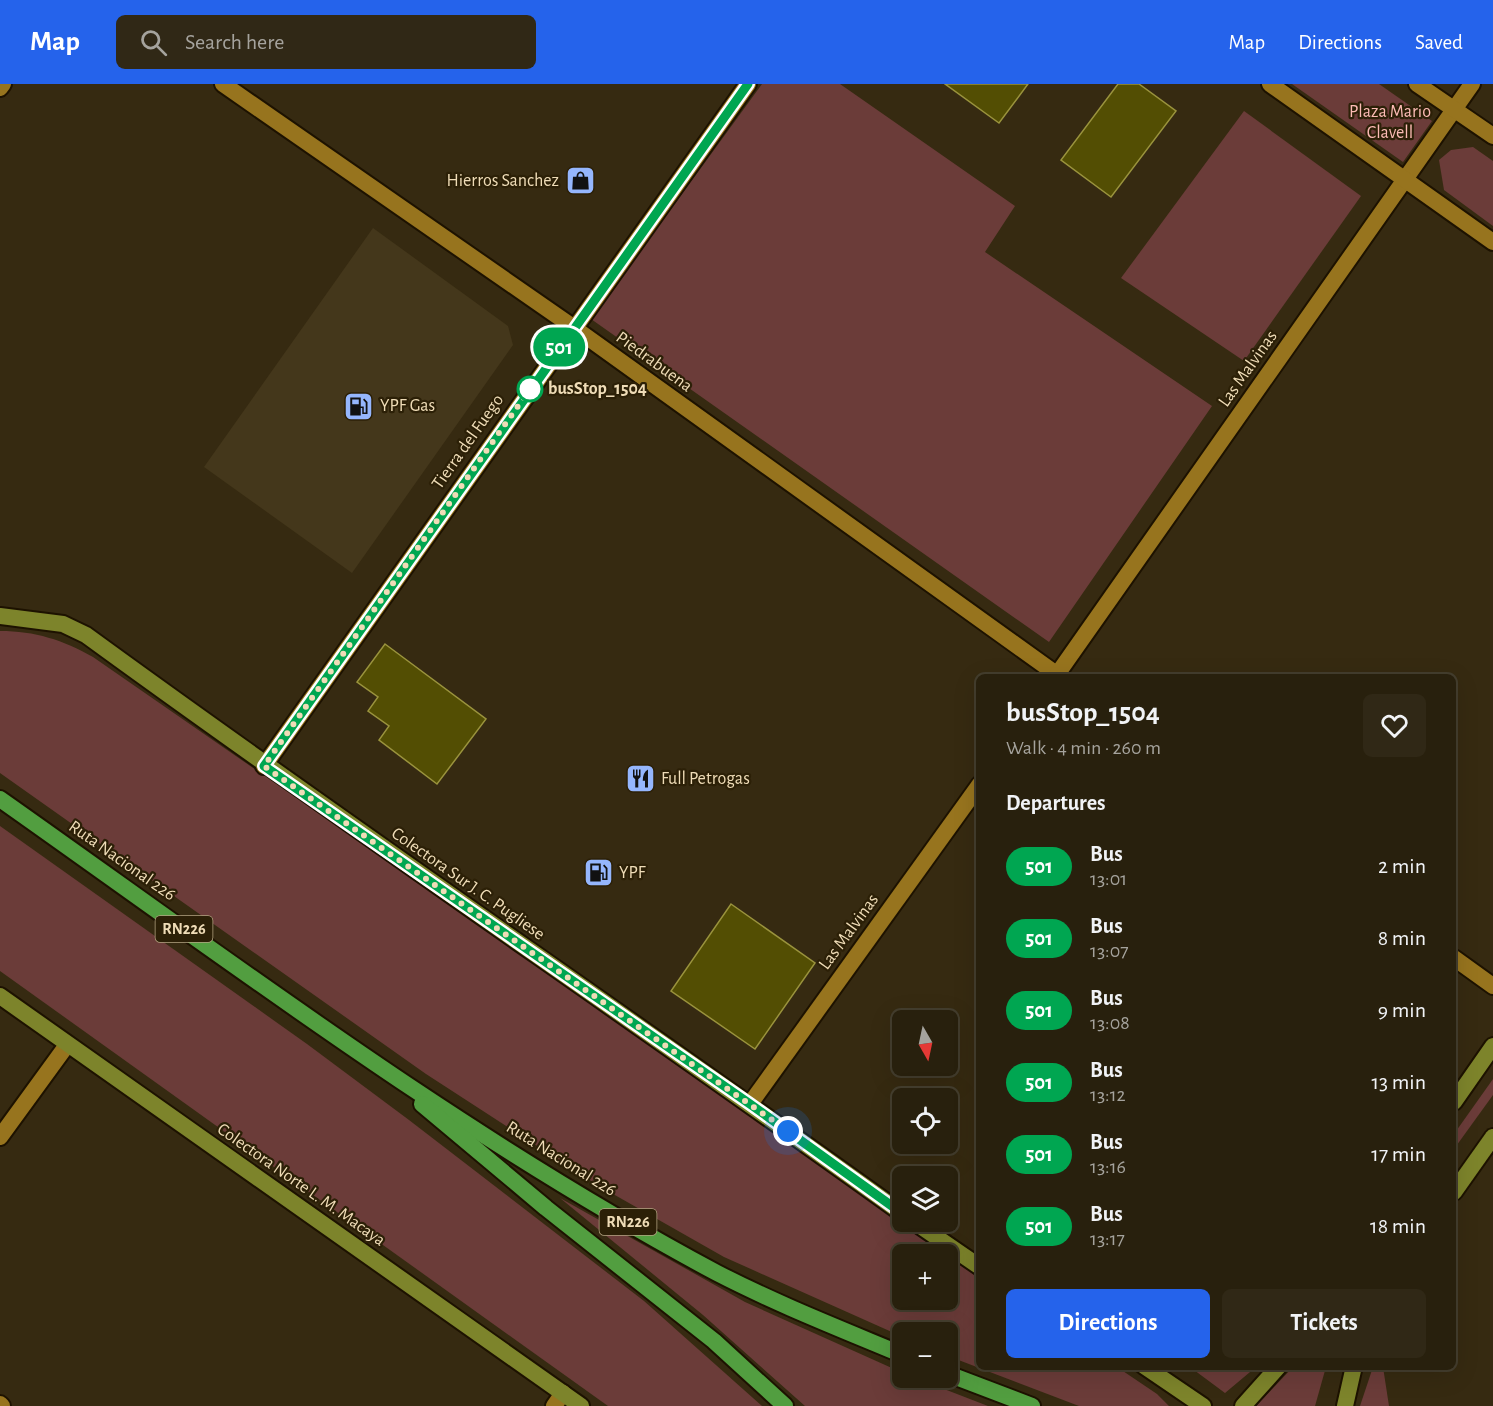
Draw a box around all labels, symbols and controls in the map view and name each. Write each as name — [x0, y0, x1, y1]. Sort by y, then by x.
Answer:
search box — [116, 15, 536, 69]
icon: search — [137, 26, 170, 59]
text: Map — [30, 28, 80, 56]
text: Search here — [185, 31, 284, 53]
text: Map — [1229, 32, 1265, 53]
text: Directions — [1298, 32, 1382, 53]
text: Saved — [1415, 32, 1463, 53]
park label: Plaza Mario Clavell — [1349, 103, 1431, 142]
shop icon: Hierros Sanchez — [564, 165, 596, 197]
place label: Hierros Sanchez — [446, 172, 559, 190]
line badge: 501 — [524, 328, 594, 366]
street label: Piedrabuena — [612, 328, 696, 396]
street label: Las Malvinas — [1215, 328, 1281, 410]
text: 501 — [545, 337, 573, 358]
marker: busStop_1504 — [517, 376, 543, 402]
place label: busStop_1504 — [548, 380, 647, 398]
fuel station icon: YPF Gas — [343, 390, 375, 422]
street label: Tierra del Fuego — [429, 391, 507, 493]
place label: YPF Gas — [380, 397, 435, 415]
button: heart — [1363, 694, 1426, 757]
text: busStop_1504 — [1006, 699, 1160, 727]
text: Walk · 4 min · 260 m — [1006, 738, 1161, 758]
restaurant icon: Full Petrogas — [624, 763, 656, 795]
place label: Full Petrogas — [661, 770, 750, 788]
text: Departures — [1006, 792, 1106, 814]
street label: Ruta Nacional 226 — [65, 818, 179, 904]
street label: Colectora Sur J. C. Pugliese — [388, 824, 548, 944]
text: Bus — [1090, 843, 1123, 865]
text: 2 min — [1378, 855, 1426, 877]
text: 501 — [1025, 856, 1053, 877]
fuel station icon: YPF — [582, 857, 614, 889]
place label: YPF — [619, 864, 646, 882]
text: 13:01 — [1090, 869, 1127, 889]
street label: Las Malvinas — [816, 891, 882, 973]
text: Bus — [1090, 915, 1123, 937]
road number: RN226 — [156, 916, 213, 942]
text: 8 min — [1378, 927, 1426, 949]
text: 501 — [1025, 928, 1053, 949]
text: 13:07 — [1090, 941, 1129, 961]
text: Bus — [1090, 987, 1123, 1009]
text: 9 min — [1378, 999, 1426, 1021]
text: 501 — [1025, 1000, 1053, 1021]
north arrow — [892, 1010, 958, 1076]
map controls — [892, 1010, 958, 1388]
text: 13:08 — [1090, 1013, 1130, 1033]
text: Bus — [1090, 1059, 1123, 1081]
text: 13 min — [1371, 1071, 1426, 1093]
text: 501 — [1025, 1072, 1053, 1093]
text: 13:12 — [1090, 1085, 1126, 1105]
button: locate — [892, 1088, 958, 1154]
your location — [773, 1116, 803, 1146]
street label: Ruta Nacional 226 — [503, 1118, 619, 1200]
street label: Colectora Norte L. M. Macaya — [214, 1120, 388, 1250]
text: Bus — [1090, 1131, 1123, 1153]
text: 17 min — [1371, 1143, 1426, 1165]
text: 501 — [1025, 1144, 1053, 1165]
text: 13:16 — [1090, 1157, 1126, 1177]
button: layers — [892, 1166, 958, 1232]
text: Bus — [1090, 1203, 1123, 1225]
road number: RN226 — [600, 1209, 656, 1235]
text: 18 min — [1370, 1215, 1426, 1237]
text: 501 — [1025, 1216, 1053, 1237]
text: 13:17 — [1090, 1229, 1125, 1249]
button: + — [892, 1244, 958, 1310]
button: Directions — [1006, 1289, 1210, 1358]
button: Tickets — [1222, 1289, 1426, 1358]
button: − — [892, 1322, 958, 1388]

